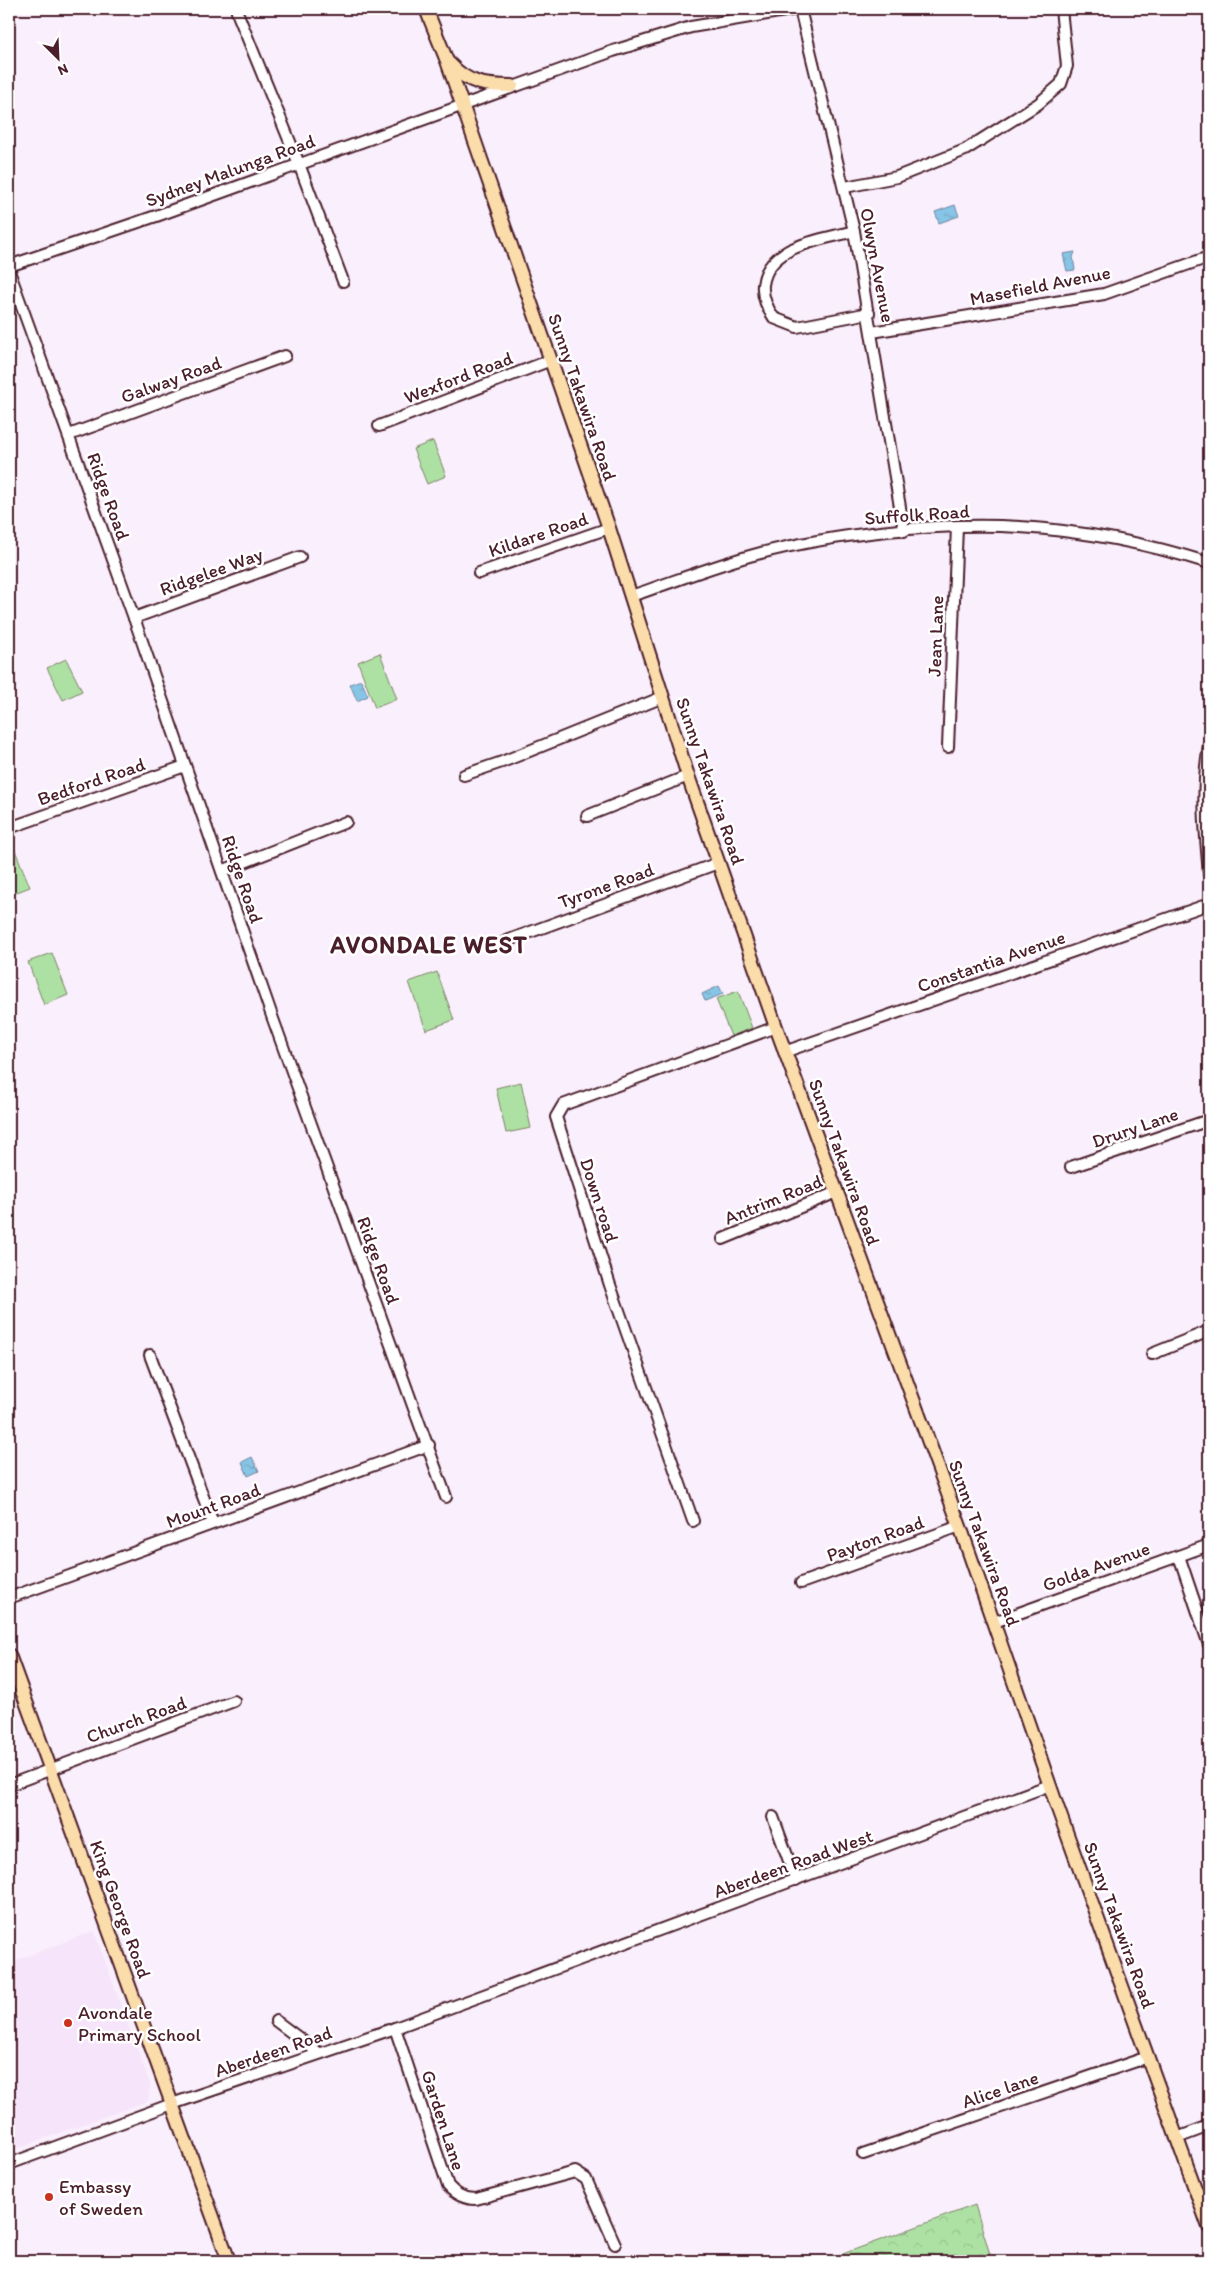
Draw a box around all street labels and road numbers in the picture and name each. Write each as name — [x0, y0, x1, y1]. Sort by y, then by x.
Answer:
street label: Sydney Malunga Road — [142, 129, 318, 212]
street label: Olwyn Avenue — [855, 206, 900, 324]
street label: Masefield Avenue — [968, 261, 1112, 310]
street label: Sunny Takawira Road — [543, 310, 622, 484]
street label: Wexford Road — [401, 346, 516, 409]
street label: Galway Road — [118, 350, 225, 408]
street label: Ridge Road — [82, 449, 135, 544]
street label: Suffolk Road — [864, 499, 971, 530]
street label: Kildare Road — [485, 507, 591, 562]
street label: Ridgelee Way — [157, 542, 266, 601]
street label: Jean Lane — [923, 595, 948, 677]
street label: Sunny Takawira Road — [671, 694, 750, 868]
street label: Bedford Road — [34, 752, 148, 811]
street label: Ridge Road — [217, 832, 269, 927]
street label: Tyrone Road — [555, 857, 658, 913]
street label: Constantia Avenue — [914, 925, 1068, 998]
street label: Sunny Takawira Road — [804, 1076, 886, 1249]
street label: Drury Lane — [1089, 1102, 1181, 1153]
street label: Down road — [575, 1155, 624, 1246]
street label: Antrim Road — [721, 1169, 826, 1230]
street label: Ridge Road — [352, 1213, 405, 1308]
street label: Sunny Takawira Road — [944, 1457, 1026, 1630]
street label: Mount Road — [163, 1478, 264, 1533]
street label: Payton Road — [823, 1510, 928, 1567]
street label: Golda Avenue — [1039, 1536, 1153, 1596]
street label: Church Road — [83, 1691, 189, 1748]
street label: Aberdeen Road West — [710, 1824, 876, 1903]
street label: King George Road — [85, 1837, 156, 1981]
street label: Sunny Takawira Road — [1079, 1839, 1161, 2012]
street label: Aberdeen Road — [212, 2021, 335, 2082]
street label: Alice lane — [959, 2066, 1041, 2113]
street label: Garden Lane — [417, 2067, 471, 2173]

